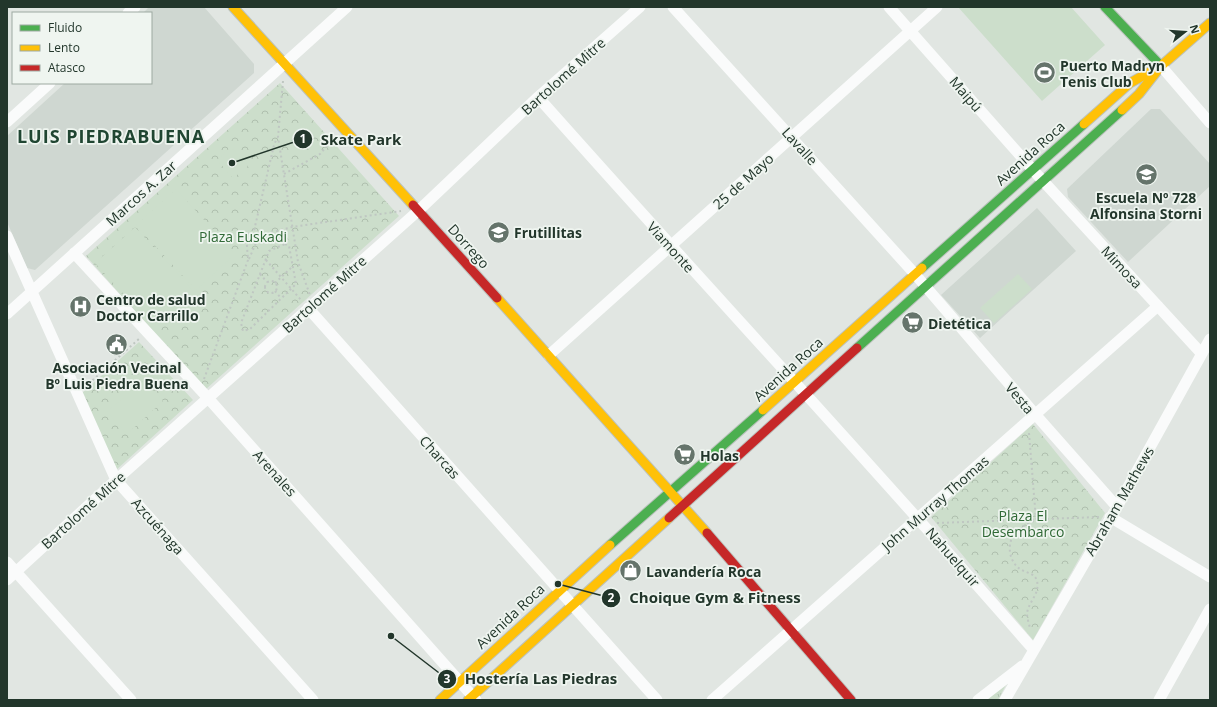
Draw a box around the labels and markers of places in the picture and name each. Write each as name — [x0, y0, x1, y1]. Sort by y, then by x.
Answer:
place label: Puerto Madryn Tenis Club — [1060, 56, 1165, 91]
sports icon: Puerto Madryn Tenis Club — [1032, 60, 1058, 86]
callout: Skate Park — [293, 126, 409, 153]
school or university icon: Escuela Nº 728 Alfonsina Storni — [1133, 162, 1159, 188]
place label: Escuela Nº 728 Alfonsina Storni — [1090, 188, 1202, 223]
school or university icon: Frutillitas — [485, 219, 511, 245]
place label: Frutillitas — [514, 223, 582, 242]
place label: Centro de salud Doctor Carrillo — [96, 290, 206, 325]
hospital icon: Centro de salud Doctor Carrillo — [67, 294, 93, 320]
supermarket icon: Dietética — [899, 310, 925, 336]
place label: Dietética — [928, 314, 991, 333]
public building icon: Asociación Vecinal Bº Luis Piedra Buena — [104, 332, 130, 358]
place label: Asociación Vecinal Bº Luis Piedra Buena — [45, 358, 189, 393]
supermarket icon: Holas — [671, 442, 697, 468]
place label: Holas — [700, 446, 739, 465]
shop icon: Lavandería Roca — [617, 558, 643, 584]
place label: Lavandería Roca — [646, 562, 761, 581]
callout: Choique Gym & Fitness — [601, 585, 809, 612]
callout: Hostería Las Piedras — [437, 665, 626, 692]

